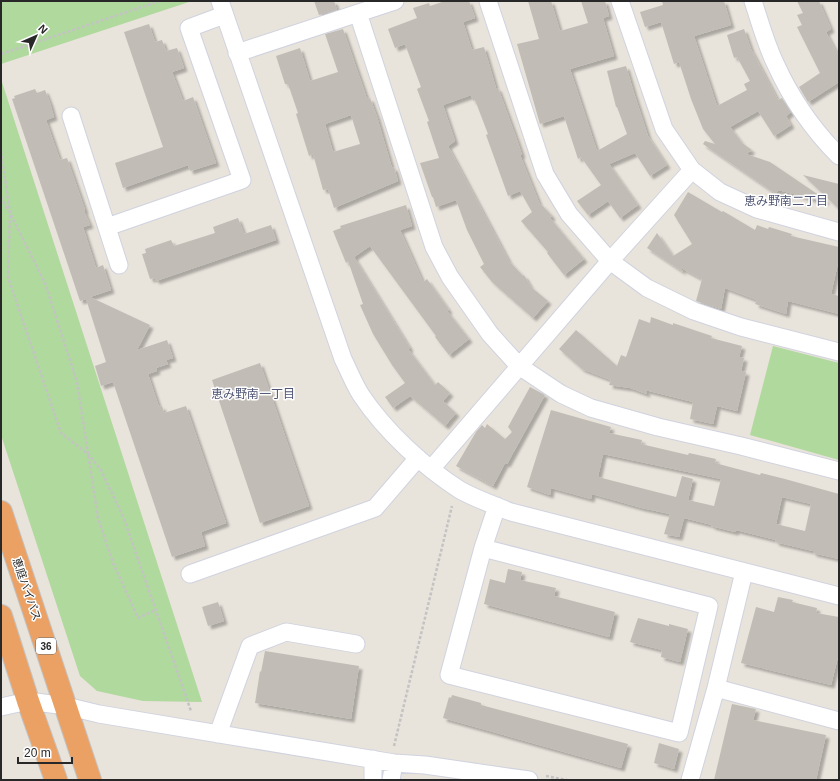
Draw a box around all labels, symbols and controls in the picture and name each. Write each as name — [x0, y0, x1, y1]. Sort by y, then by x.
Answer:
north arrow — [16, 16, 56, 56]
text: N — [36, 22, 50, 36]
district label: 恵み野南二丁目 — [744, 194, 828, 208]
district label: 恵み野南一丁目 — [211, 387, 295, 401]
street label: 恵庭バイパス — [11, 556, 43, 622]
road number: 36 — [36, 638, 56, 654]
scale bar — [18, 739, 72, 765]
text: 20 m — [24, 746, 51, 760]

